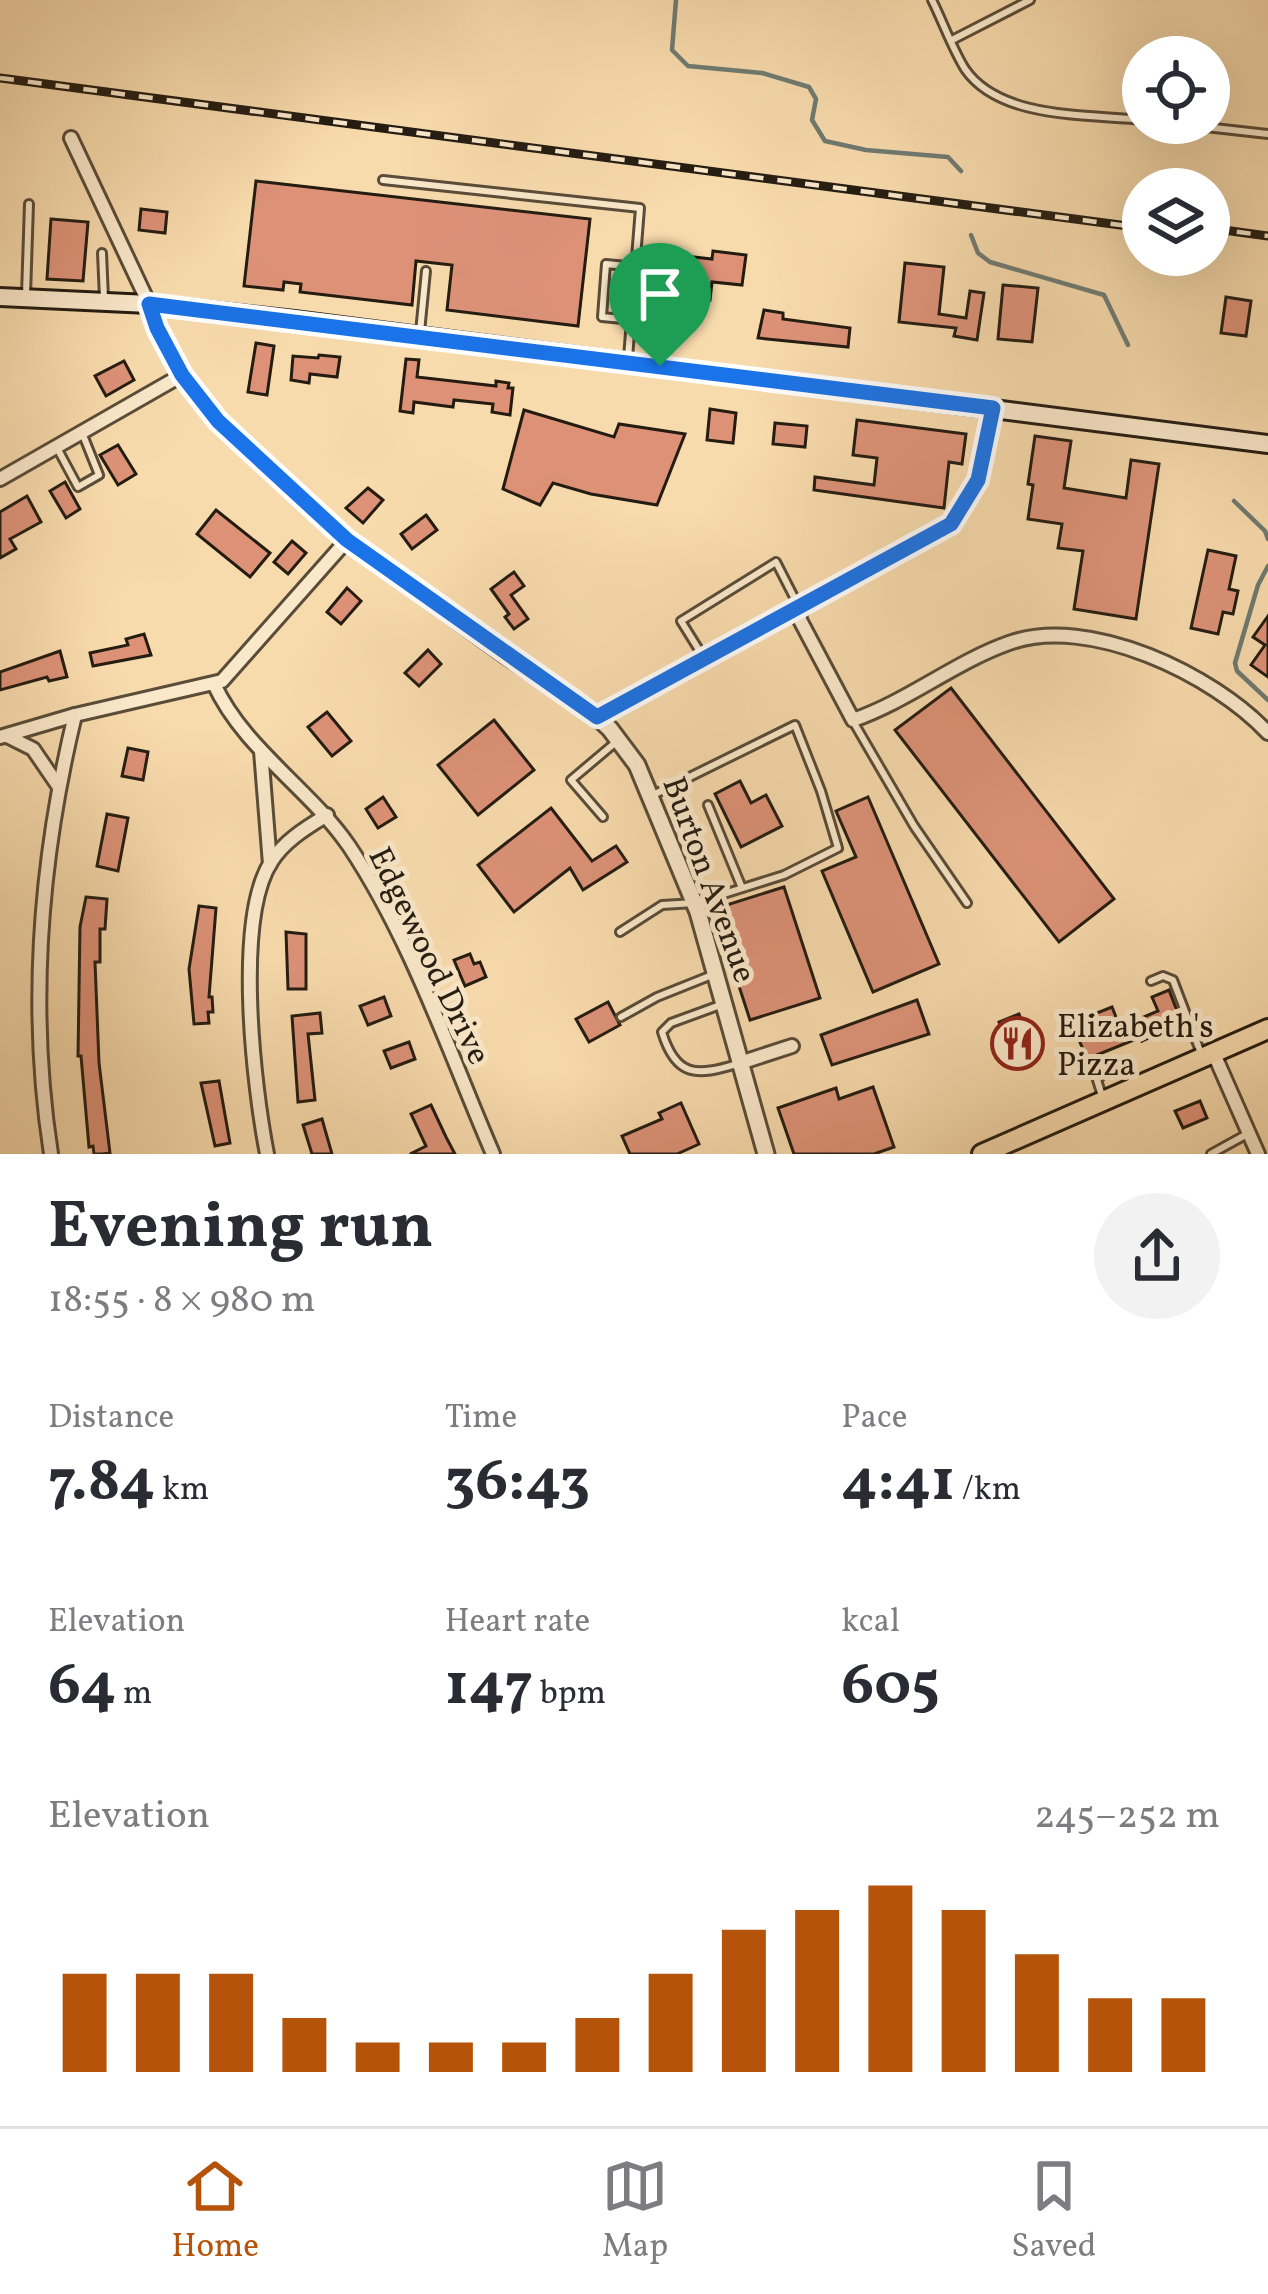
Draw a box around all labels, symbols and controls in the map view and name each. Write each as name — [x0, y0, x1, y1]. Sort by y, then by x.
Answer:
map controls — [1122, 36, 1230, 276]
button: locate — [1122, 36, 1230, 144]
button: layers — [1122, 168, 1230, 276]
pin — [609, 243, 711, 366]
icon: arrive — [627, 261, 693, 327]
street label: Burton Avenue — [649, 771, 766, 990]
street label: Edgewood Drive — [355, 840, 500, 1073]
place label: Elizabeth's Pizza — [1057, 1006, 1214, 1090]
restaurant icon: Elizabeth's Pizza — [990, 1016, 1046, 1072]
text: Evening run — [48, 1183, 434, 1275]
button: share — [1094, 1193, 1220, 1319]
text: 18:55 · 8 × 980 m — [48, 1274, 316, 1328]
text: Distance — [48, 1396, 174, 1442]
text: Time — [445, 1396, 517, 1442]
text: Pace — [841, 1396, 907, 1442]
text: 7.84 — [48, 1442, 155, 1525]
text: 36:43 — [445, 1442, 590, 1525]
text: 4:41 — [841, 1442, 955, 1525]
text: km — [155, 1468, 209, 1514]
text: /km — [955, 1468, 1021, 1514]
text: Elevation — [48, 1600, 185, 1646]
text: Heart rate — [445, 1600, 590, 1646]
text: kcal — [841, 1600, 900, 1646]
text: 64 — [48, 1646, 116, 1729]
text: 147 — [445, 1646, 533, 1729]
text: 605 — [841, 1646, 940, 1729]
text: m — [116, 1672, 152, 1718]
text: bpm — [533, 1672, 606, 1718]
text: Elevation — [48, 1790, 210, 1844]
text: 245–252 m — [1034, 1790, 1220, 1844]
tab: Home — [172, 2153, 259, 2271]
tab: Map — [602, 2153, 668, 2271]
tab: Saved — [1011, 2153, 1096, 2271]

